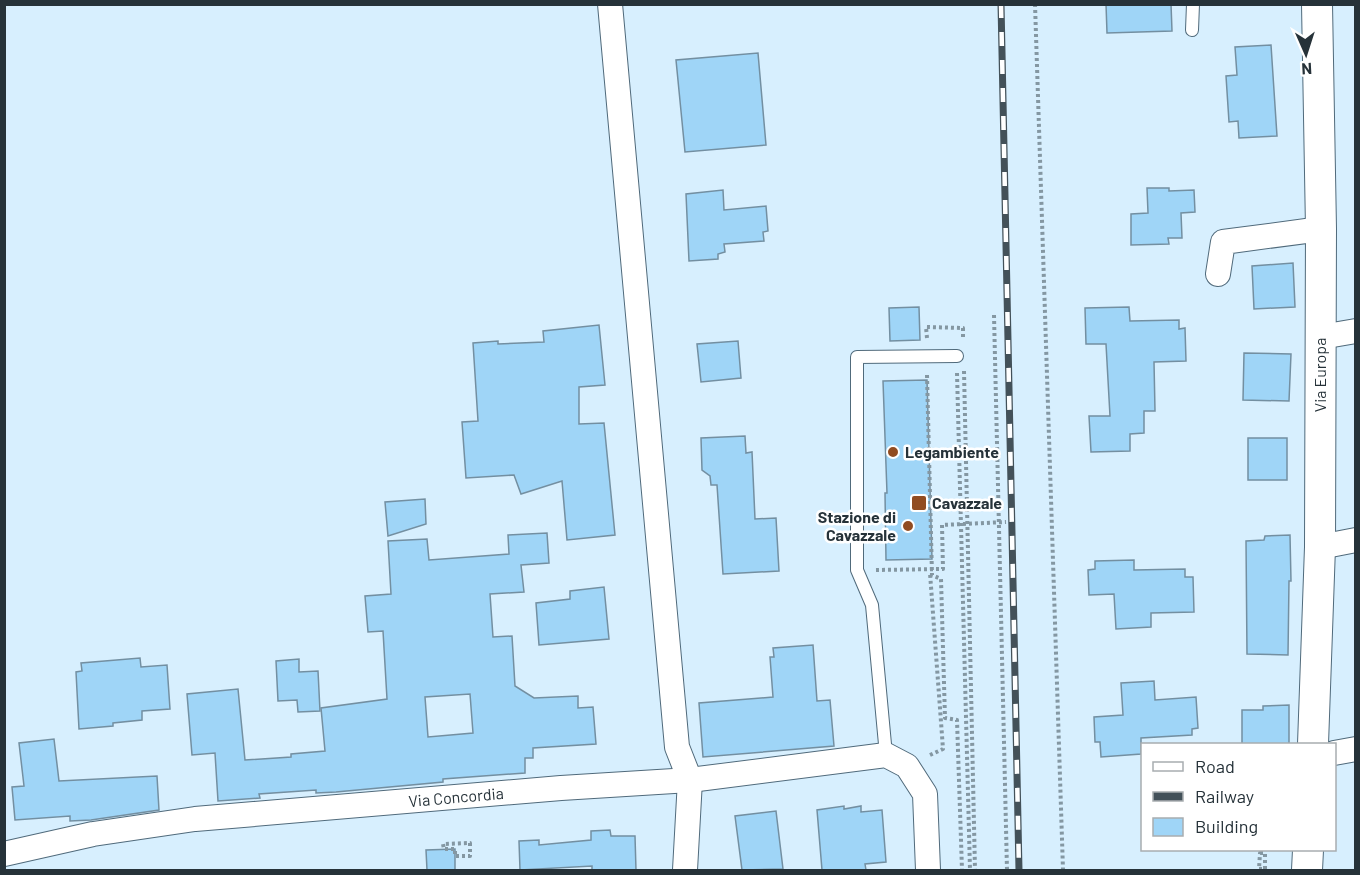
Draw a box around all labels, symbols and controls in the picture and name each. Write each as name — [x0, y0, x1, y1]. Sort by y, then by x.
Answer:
north arrow — [1276, 24, 1336, 84]
text: N — [1301, 60, 1313, 79]
street label: Via Europa — [1310, 338, 1329, 412]
place label: Legambiente — [905, 442, 999, 461]
marker: Legambiente — [886, 445, 900, 459]
place label: Cavazzale — [932, 493, 1002, 512]
marker: Cavazzale — [910, 494, 928, 512]
place label: Stazione di Cavazzale — [818, 507, 896, 544]
marker: Stazione di Cavazzale — [901, 519, 915, 533]
legend — [1141, 743, 1336, 851]
text: Road — [1195, 755, 1235, 777]
street label: Via Concordia — [408, 783, 504, 810]
text: Railway — [1195, 785, 1254, 807]
text: Building — [1195, 815, 1258, 837]

